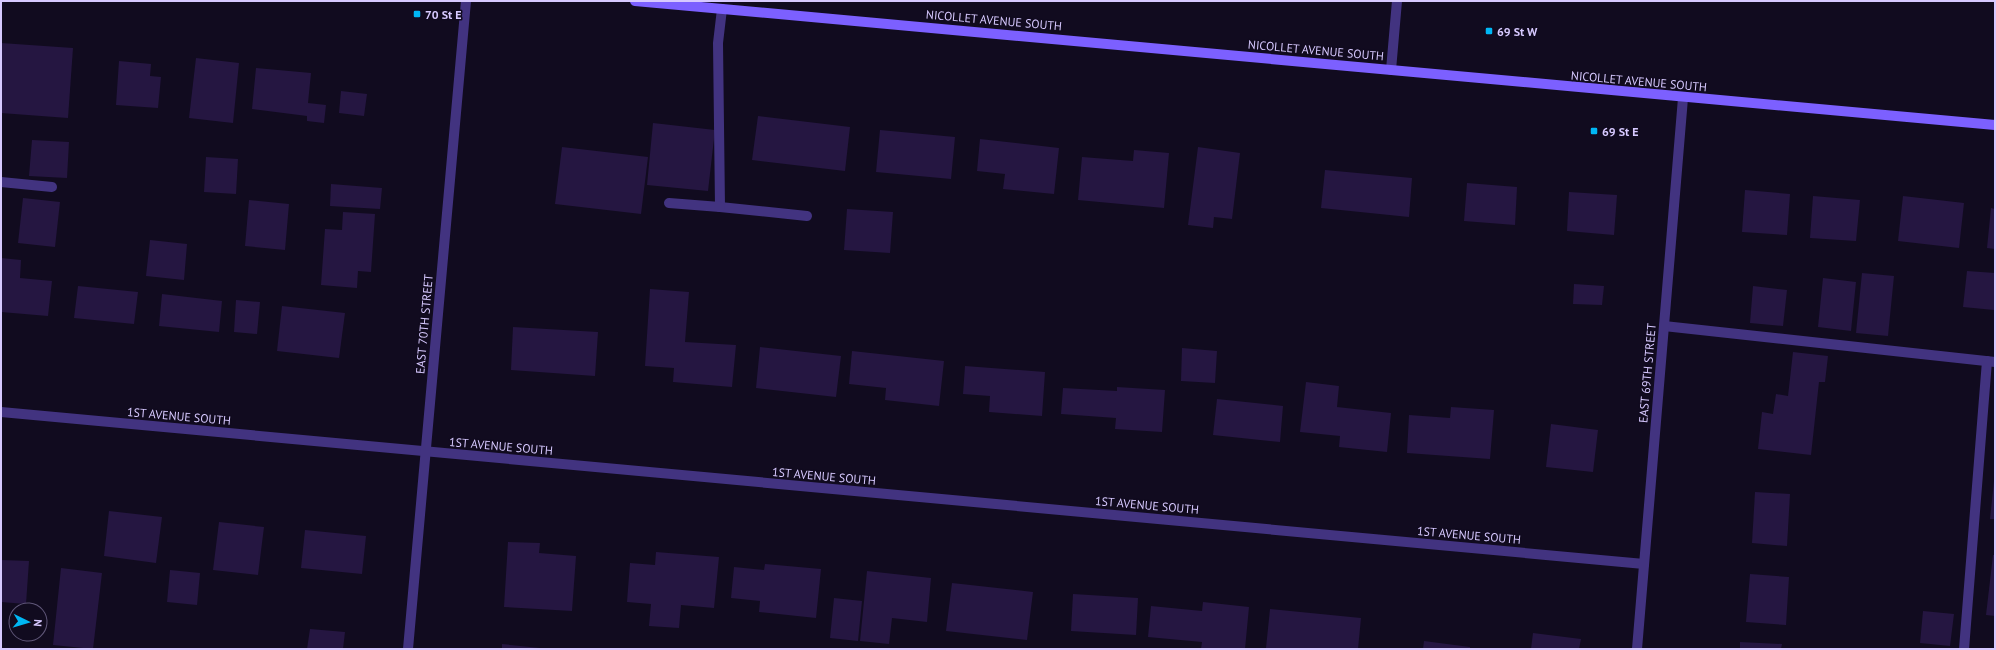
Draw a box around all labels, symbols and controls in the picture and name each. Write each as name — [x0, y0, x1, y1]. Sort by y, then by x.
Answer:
place label: 70 St E — [425, 7, 462, 22]
street label: NICOLLET AVENUE SOUTH — [925, 7, 1063, 33]
marker: 70 St E — [412, 9, 422, 19]
place label: 69 St W — [1497, 24, 1538, 39]
marker: 69 St W — [1484, 26, 1494, 36]
street label: NICOLLET AVENUE SOUTH — [1247, 37, 1385, 63]
street label: NICOLLET AVENUE SOUTH — [1570, 68, 1708, 94]
place label: 69 St E — [1602, 124, 1639, 139]
marker: 69 St E — [1589, 126, 1599, 136]
street label: EAST 70TH STREET — [412, 273, 436, 374]
street label: EAST 69TH STREET — [1635, 322, 1659, 423]
street label: 1ST AVENUE SOUTH — [126, 404, 232, 428]
street label: 1ST AVENUE SOUTH — [448, 434, 554, 458]
street label: 1ST AVENUE SOUTH — [771, 464, 877, 488]
street label: 1ST AVENUE SOUTH — [1094, 493, 1200, 517]
street label: 1ST AVENUE SOUTH — [1416, 523, 1522, 547]
north arrow — [8, 602, 48, 642]
text: N — [31, 619, 45, 627]

